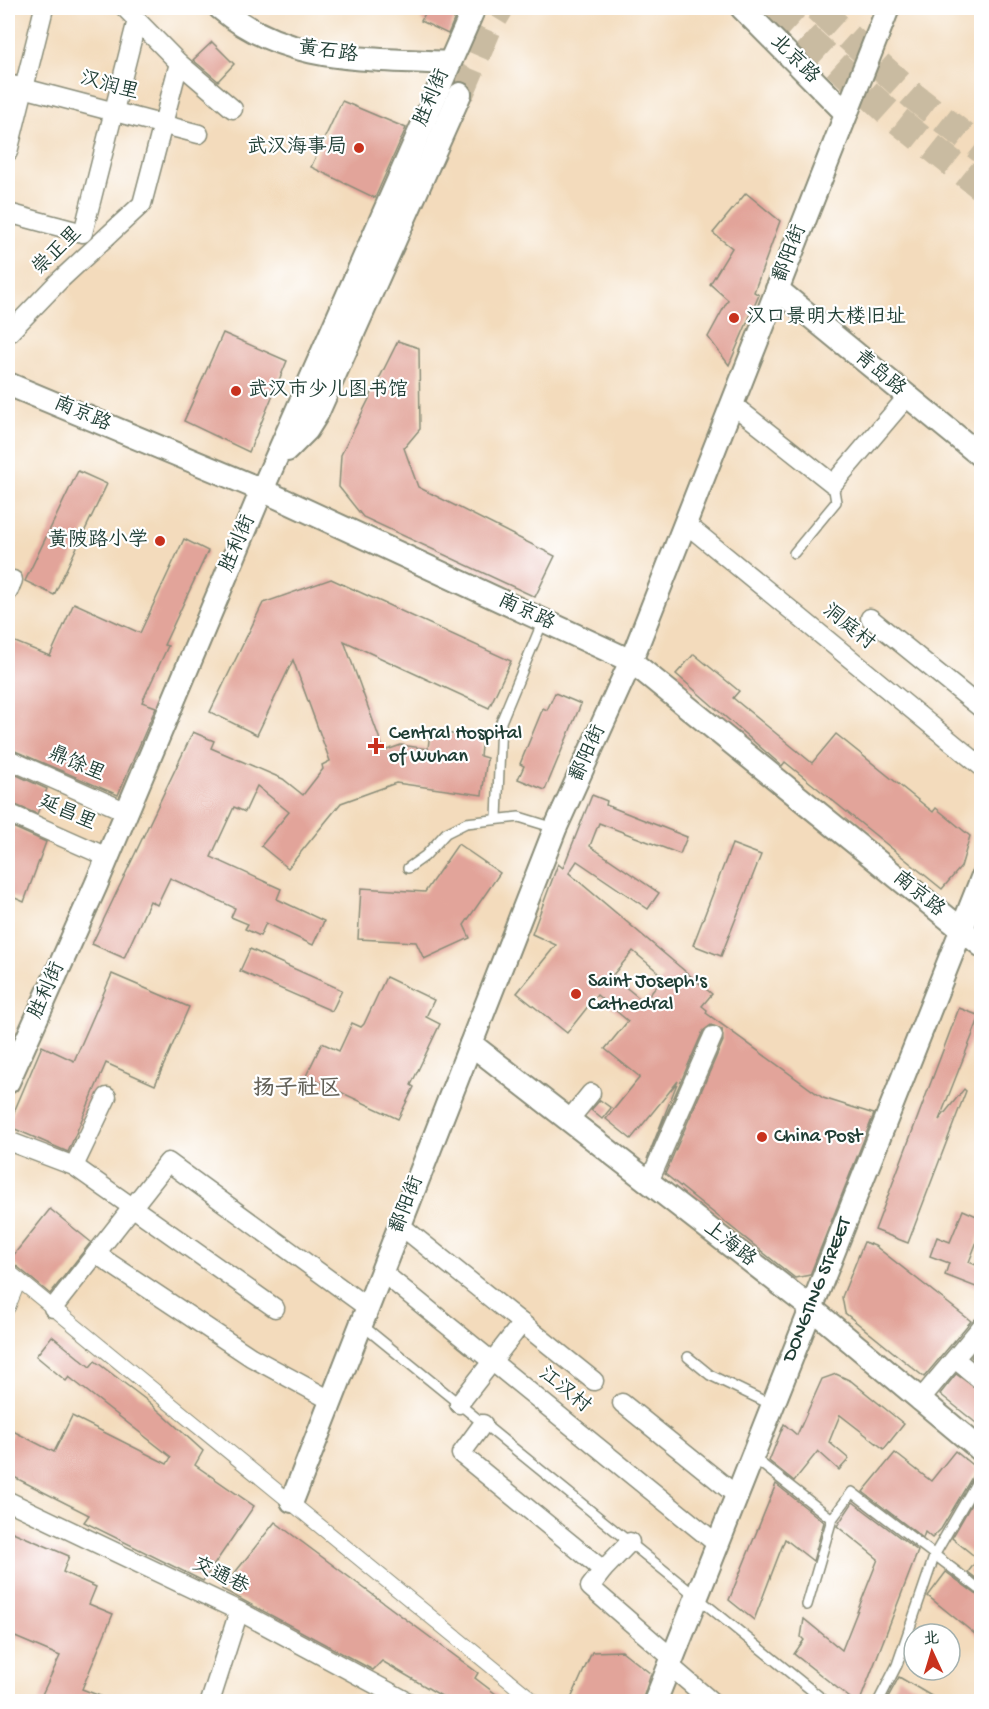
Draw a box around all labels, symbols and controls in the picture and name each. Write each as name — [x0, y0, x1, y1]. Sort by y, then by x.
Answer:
street label: 北京路 — [765, 29, 825, 90]
street label: 黄石路 — [297, 35, 361, 69]
street label: 胜利街 — [409, 65, 455, 130]
street label: 汉润里 — [77, 67, 141, 106]
place label: 武汉海事局 — [247, 135, 347, 160]
marker: 武汉海事局 — [352, 141, 366, 155]
street label: 崇正里 — [27, 221, 88, 281]
street label: 鄱阳街 — [768, 221, 812, 286]
place label: 汉口景明大楼旧址 — [746, 305, 906, 330]
marker: 汉口景明大楼旧址 — [727, 311, 741, 325]
street label: 青岛路 — [849, 344, 911, 403]
place label: 武汉市少儿图书馆 — [248, 378, 408, 403]
marker: 武汉市少儿图书馆 — [229, 384, 243, 398]
street label: 南京路 — [50, 391, 116, 438]
street label: 胜利街 — [215, 511, 261, 576]
place label: 黄陂路小学 — [48, 528, 148, 553]
marker: 黄陂路小学 — [153, 534, 167, 548]
street label: 南京路 — [494, 588, 560, 637]
street label: 洞庭村 — [817, 599, 880, 656]
street label: 鄱阳街 — [564, 721, 612, 786]
place label: Central Hospital of Wuhan — [389, 723, 522, 769]
marker: Central Hospital of Wuhan — [367, 737, 385, 755]
street label: 鼎馀里 — [44, 741, 108, 788]
street label: 延昌里 — [35, 790, 99, 837]
street label: 南京路 — [887, 866, 951, 923]
street label: 胜利街 — [23, 958, 71, 1023]
place label: Saint Joseph's Cathedral — [588, 971, 707, 1017]
marker: Saint Joseph's Cathedral — [569, 987, 583, 1001]
district label: 扬子社区 — [253, 1076, 341, 1103]
place label: China Post — [774, 1126, 864, 1149]
marker: China Post — [755, 1130, 769, 1144]
street label: 鄱阳街 — [385, 1172, 429, 1237]
street label: DONGTING STREET — [778, 1213, 858, 1367]
street label: 上海路 — [698, 1216, 762, 1273]
street label: 江汉村 — [533, 1362, 595, 1419]
street label: 交通巷 — [188, 1552, 254, 1601]
north arrow — [902, 1622, 962, 1682]
text: 北 — [922, 1629, 940, 1651]

